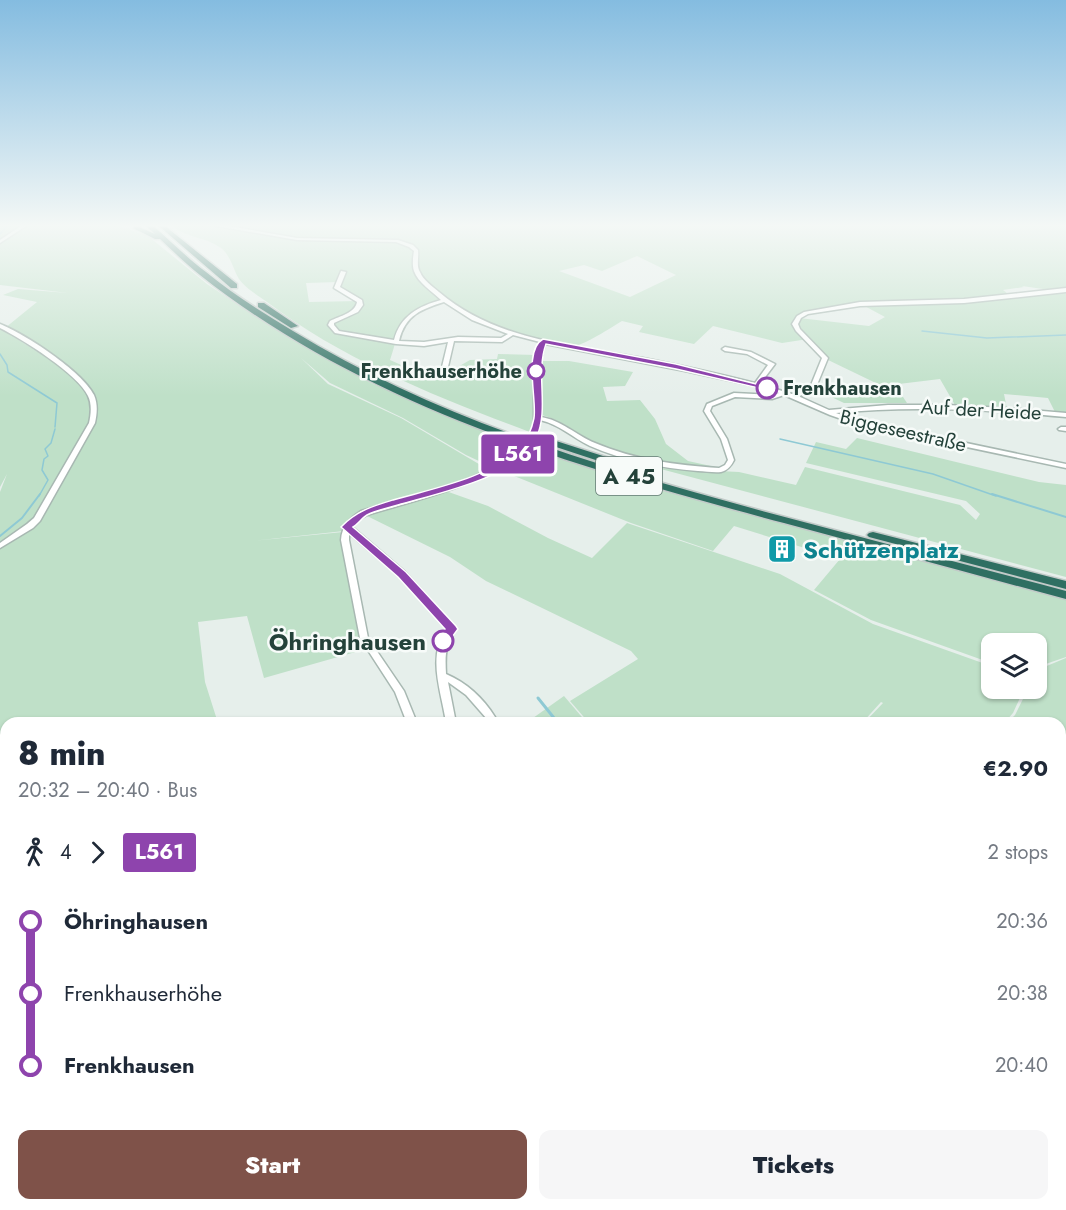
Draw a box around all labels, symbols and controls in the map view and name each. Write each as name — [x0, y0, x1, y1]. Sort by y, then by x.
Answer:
place label: Frenkhauserhöhe — [360, 357, 522, 386]
marker: Frenkhauserhöhe — [527, 362, 545, 380]
place label: Frenkhausen — [783, 374, 902, 403]
marker: Frenkhausen — [756, 377, 778, 399]
street label: Auf der Heide — [920, 392, 1042, 428]
street label: Biggeseestraße — [837, 402, 969, 460]
line badge: L561 — [476, 434, 560, 474]
text: L561 — [493, 439, 543, 469]
road number: A 45 — [596, 457, 662, 495]
place label: Schützenplatz — [803, 532, 960, 567]
building icon: Schützenplatz — [766, 533, 798, 565]
place label: Öhringhausen — [269, 624, 426, 659]
marker: Öhringhausen — [432, 630, 454, 652]
map controls — [981, 633, 1047, 699]
button: layers — [981, 633, 1047, 699]
text: 8 min — [18, 730, 106, 777]
text: €2.90 — [983, 752, 1048, 784]
text: 20:32 – 20:40 · Bus — [18, 776, 197, 805]
icon: walk — [18, 836, 51, 869]
icon: forward — [81, 836, 114, 869]
text: L561 — [135, 837, 184, 867]
text: 4 — [60, 838, 72, 867]
text: 2 stops — [987, 838, 1048, 867]
text: Öhringhausen — [64, 905, 208, 937]
text: 20:36 — [996, 907, 1048, 936]
text: Frenkhauserhöhe — [64, 977, 222, 1009]
text: 20:38 — [997, 979, 1048, 1008]
text: Frenkhausen — [64, 1049, 195, 1081]
text: 20:40 — [995, 1051, 1048, 1080]
button: Start — [18, 1130, 527, 1199]
button: Tickets — [539, 1130, 1048, 1199]

